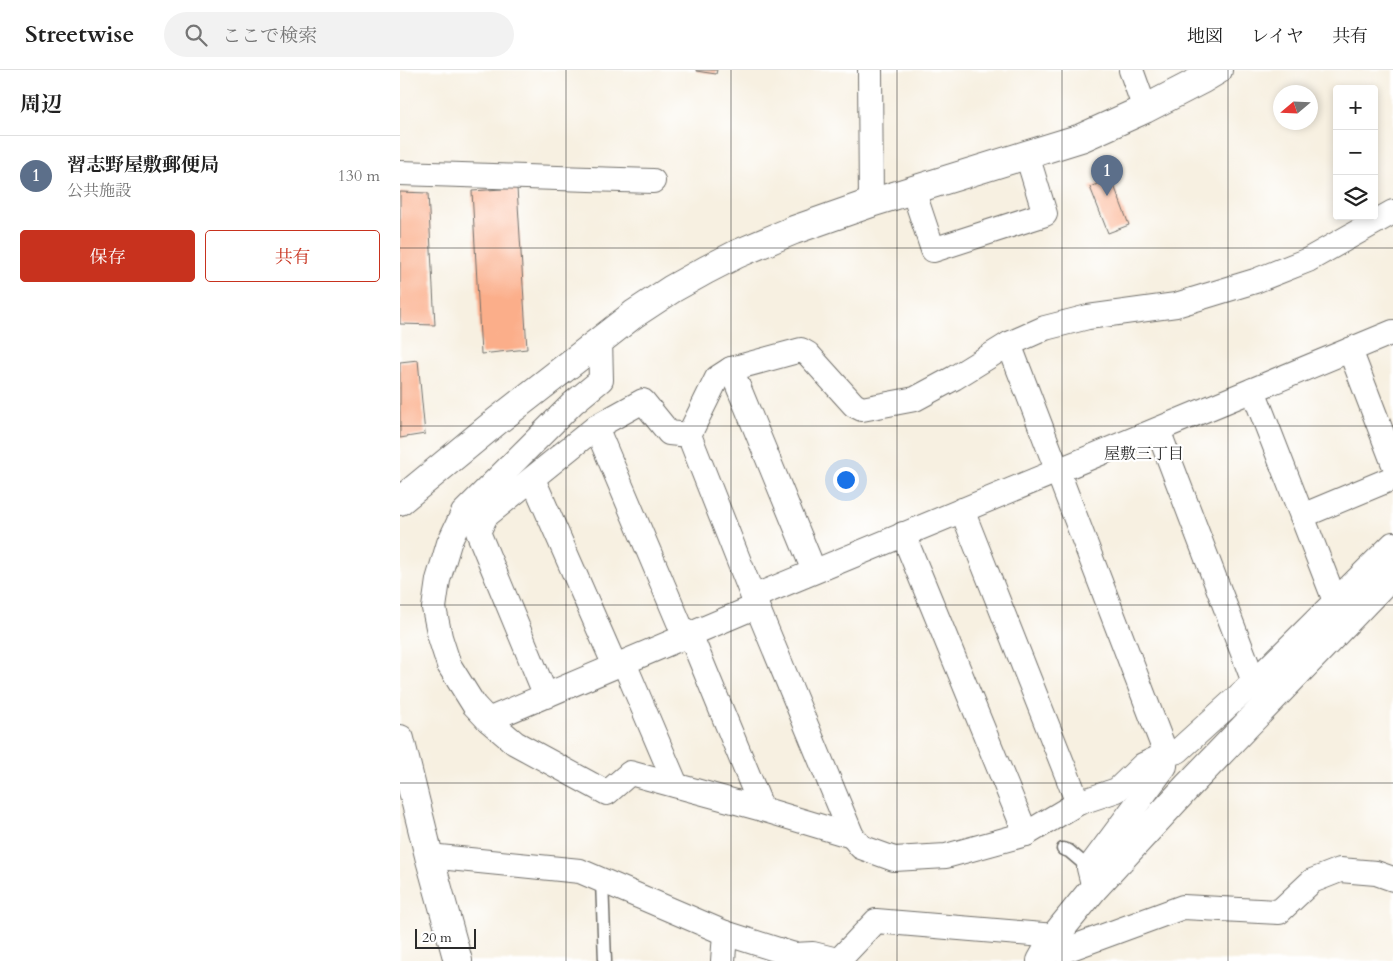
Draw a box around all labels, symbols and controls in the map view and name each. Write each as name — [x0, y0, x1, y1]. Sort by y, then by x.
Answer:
search box — [164, 12, 514, 57]
text: Streetwise — [25, 18, 134, 51]
icon: search — [182, 21, 210, 49]
text: ここで検索 — [222, 23, 317, 49]
text: 地図 — [1187, 24, 1223, 49]
text: レイヤ — [1251, 24, 1304, 49]
text: 共有 — [1332, 24, 1368, 49]
north arrow — [1273, 85, 1318, 130]
map controls — [1333, 85, 1378, 220]
button: + — [1333, 85, 1378, 130]
text: 周辺 — [20, 90, 62, 119]
button: − — [1333, 130, 1378, 175]
text: 習志野屋敷郵便局 — [67, 152, 219, 178]
pin: 1 — [1091, 155, 1123, 196]
text: 1 — [32, 165, 40, 187]
text: 130 m — [338, 165, 380, 187]
button: layers — [1333, 175, 1378, 220]
text: 公共施設 — [67, 180, 131, 202]
button: 保存 — [20, 230, 195, 282]
button: 共有 — [205, 230, 380, 282]
district label: 屋敷三丁目 — [1104, 443, 1184, 465]
your location — [833, 467, 859, 493]
scale bar — [415, 926, 476, 949]
text: 20 m — [422, 928, 452, 947]

